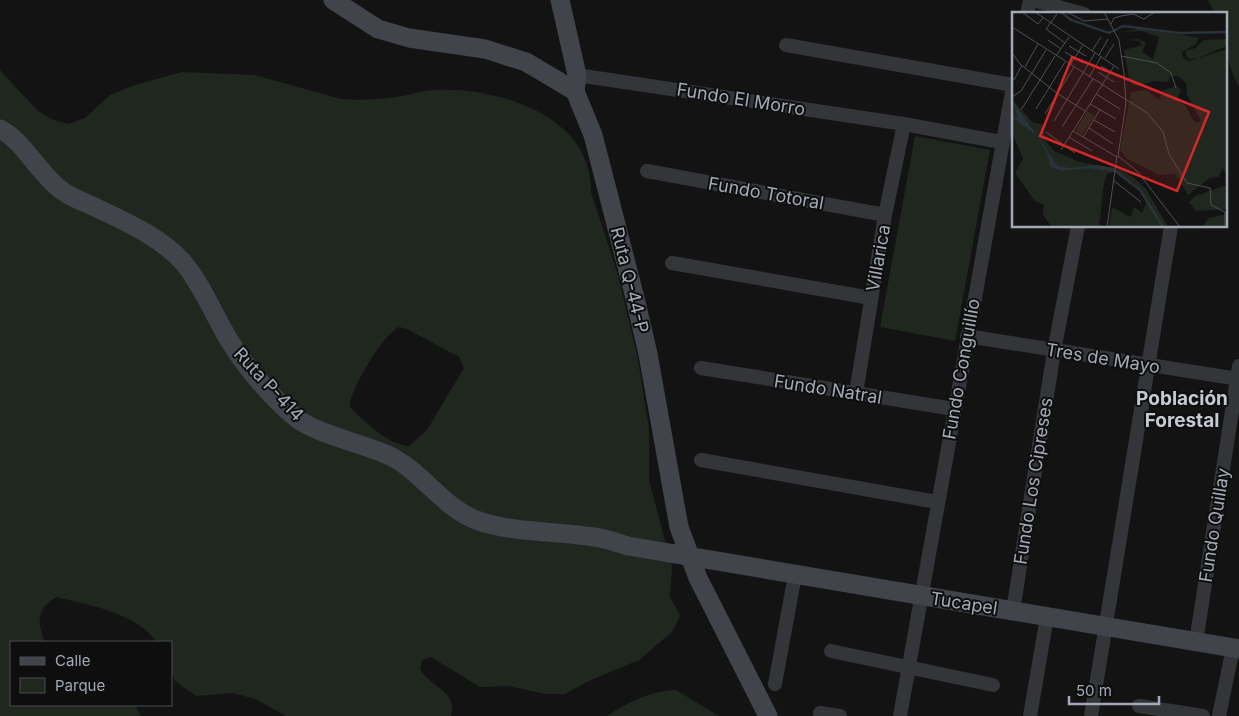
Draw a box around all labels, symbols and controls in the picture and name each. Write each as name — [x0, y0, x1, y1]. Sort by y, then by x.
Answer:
inset map — [1012, 12, 1226, 228]
street label: Fundo El Morro — [675, 78, 807, 120]
street label: Fundo Totoral — [707, 173, 825, 213]
street label: Villarica — [862, 223, 894, 293]
street label: Ruta Q-44-P — [607, 225, 653, 335]
street label: Fundo Conguillío — [938, 297, 984, 441]
street label: Tres de Mayo — [1044, 339, 1162, 377]
street label: Ruta P-414 — [230, 343, 308, 425]
street label: Fundo Natral — [773, 370, 883, 408]
district label: Población Forestal — [1136, 387, 1228, 432]
street label: Fundo Los Cipreses — [1009, 396, 1057, 566]
street label: Fundo Quillay — [1195, 466, 1233, 584]
street label: Tucapel — [929, 587, 999, 619]
legend — [10, 641, 172, 706]
text: Calle — [55, 651, 90, 670]
scale bar — [1069, 674, 1159, 706]
text: Parque — [55, 676, 105, 695]
text: 50 m — [1076, 681, 1112, 700]

